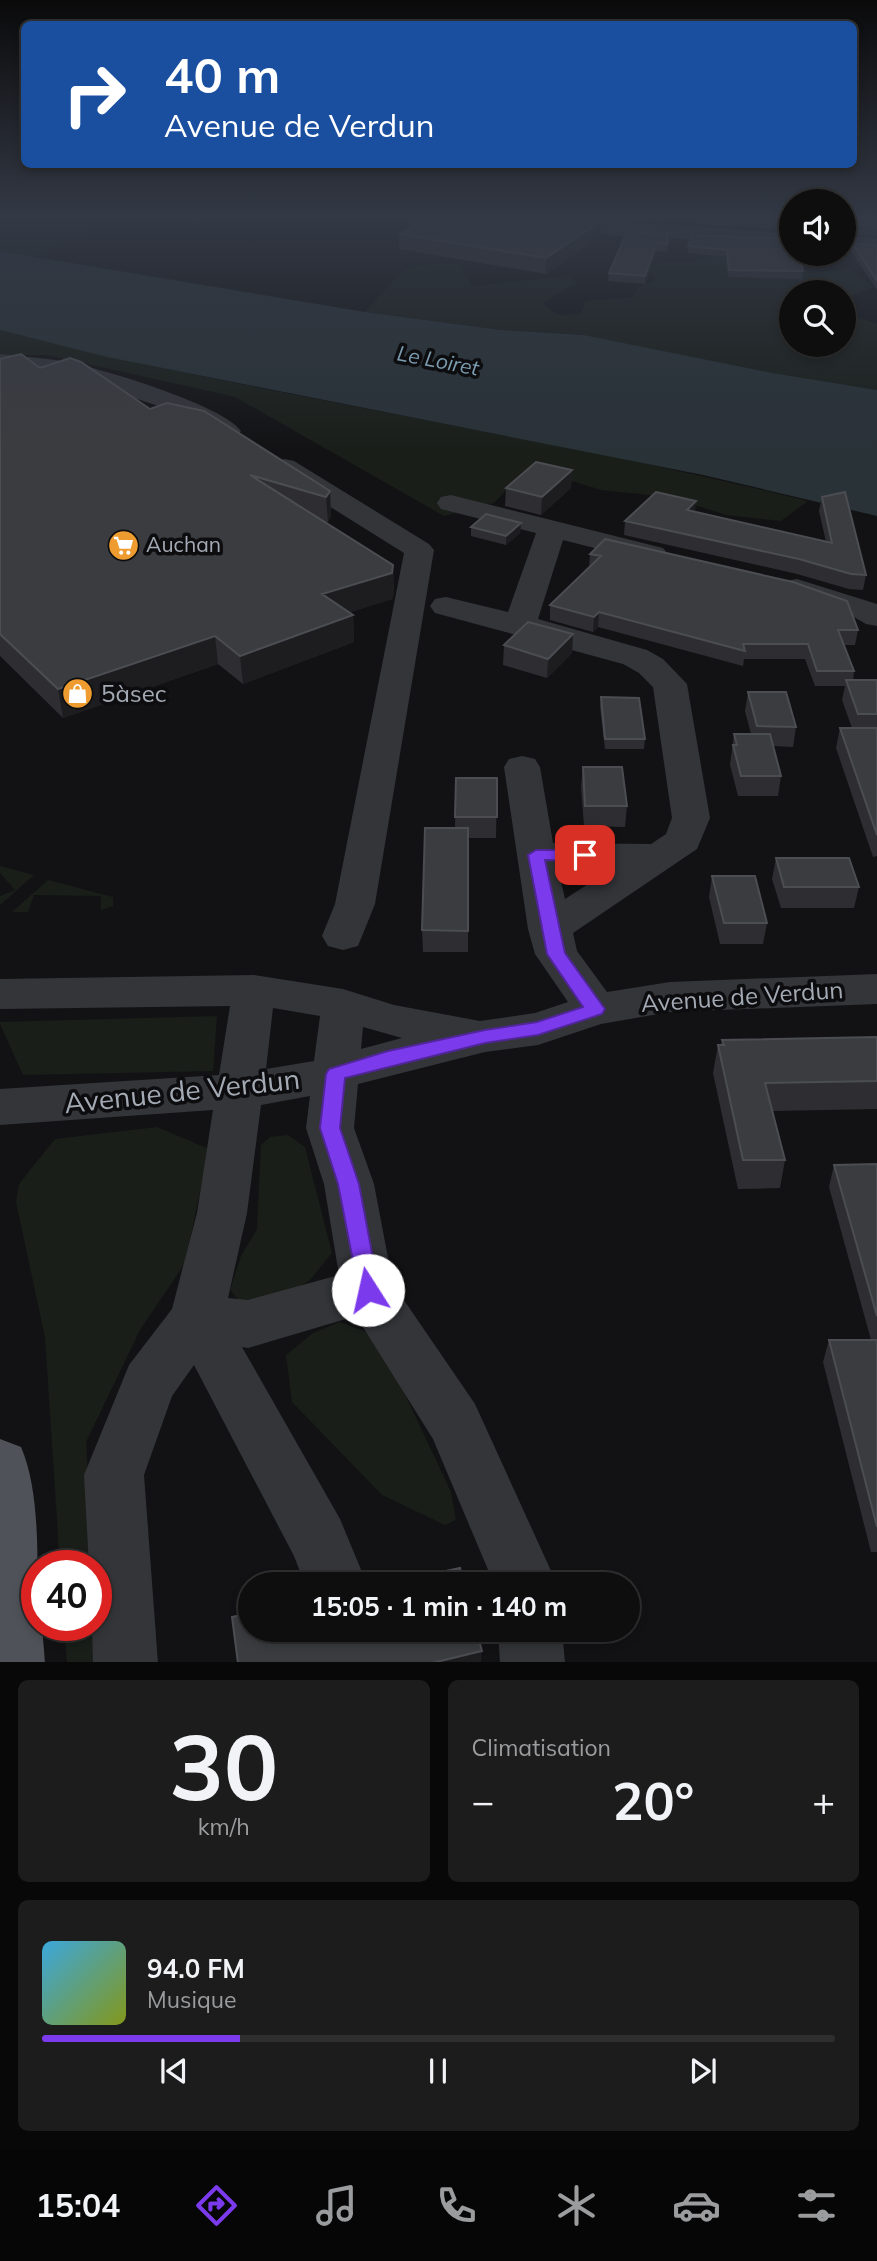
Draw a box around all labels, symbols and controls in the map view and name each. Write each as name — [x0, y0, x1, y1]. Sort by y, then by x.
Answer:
text: 40 m — [164, 44, 280, 105]
icon: right — [49, 49, 140, 140]
text: Avenue de Verdun — [164, 105, 434, 145]
map controls — [779, 189, 856, 357]
button: sound — [779, 189, 856, 266]
button: search — [779, 280, 856, 357]
water label: Le Loiret — [395, 339, 482, 381]
supermarket icon: Auchan — [106, 528, 140, 562]
place label: Auchan — [146, 531, 221, 557]
shop icon: 5àsec — [61, 677, 95, 711]
place label: 5àsec — [101, 678, 167, 708]
pin — [555, 825, 615, 885]
icon: arrive — [566, 836, 604, 874]
street label: Avenue de Verdun — [640, 974, 844, 1018]
street label: Avenue de Verdun — [62, 1061, 301, 1120]
position arrow — [331, 1253, 405, 1327]
speed limit sign: 40 — [21, 1550, 112, 1641]
text: 15:05 · 1 min · 140 m — [311, 1590, 567, 1623]
text: 30 — [169, 1709, 278, 1823]
text: Climatisation — [472, 1733, 611, 1762]
text: 20° — [612, 1768, 694, 1833]
text: − — [472, 1777, 494, 1825]
text: + — [812, 1777, 835, 1825]
text: km/h — [198, 1812, 250, 1841]
text: 94.0 FM — [147, 1952, 245, 1985]
text: Musique — [147, 1985, 236, 2014]
icon: previous — [155, 2052, 193, 2090]
icon: pause — [419, 2052, 457, 2090]
icon: next — [684, 2052, 722, 2090]
icon: directions — [192, 2181, 241, 2230]
icon: music — [312, 2181, 361, 2230]
icon: phone — [432, 2181, 481, 2230]
icon: climate — [552, 2181, 601, 2230]
icon: car — [672, 2181, 721, 2230]
icon: filters — [792, 2181, 841, 2230]
text: 15:04 — [36, 2185, 120, 2225]

